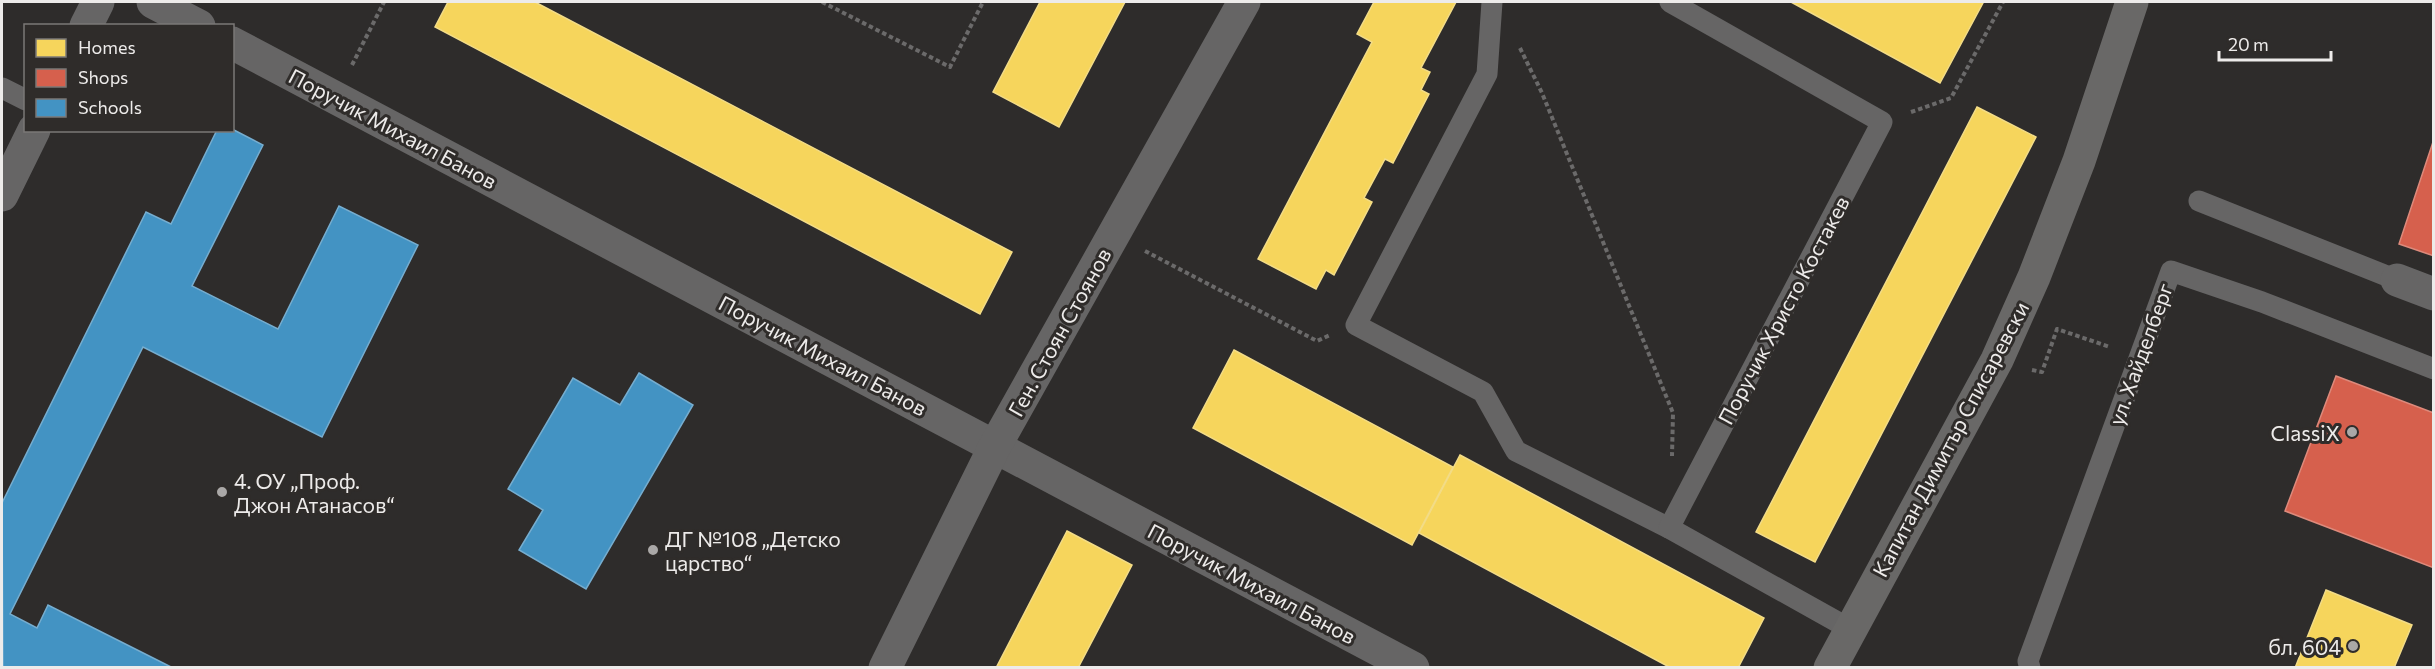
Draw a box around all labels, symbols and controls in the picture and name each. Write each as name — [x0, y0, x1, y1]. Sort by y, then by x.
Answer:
legend — [24, 24, 234, 132]
scale bar — [2219, 24, 2332, 62]
text: 20 m — [2228, 33, 2269, 55]
text: Homes — [78, 36, 136, 58]
street label: Поручик Михаил Банов — [285, 63, 501, 193]
text: Shops — [78, 66, 128, 88]
text: Schools — [78, 96, 142, 118]
street label: Поручик Христо Костакев — [1712, 192, 1854, 428]
street label: Ген. Стоян Стоянов — [1002, 243, 1116, 421]
street label: ул. Хайделберг — [2103, 280, 2177, 428]
street label: Поручик Михаил Банов — [715, 290, 931, 420]
street label: Капитан Димитър Списаревски — [1867, 297, 2033, 581]
place label: ClassiX — [2271, 420, 2340, 445]
marker: ClassiX — [2345, 425, 2359, 439]
place label: 4. ОУ „Проф. Джон Атанасов“ — [234, 468, 395, 517]
marker: 4. ОУ „Проф. Джон Атанасов“ — [215, 485, 229, 499]
street label: Поручик Михаил Банов — [1144, 518, 1360, 648]
place label: ДГ №108 „Детско царство“ — [665, 526, 841, 575]
marker: ДГ №108 „Детско царство“ — [646, 543, 660, 557]
place label: бл. 604 — [2268, 634, 2341, 659]
marker: бл. 604 — [2346, 639, 2360, 653]

